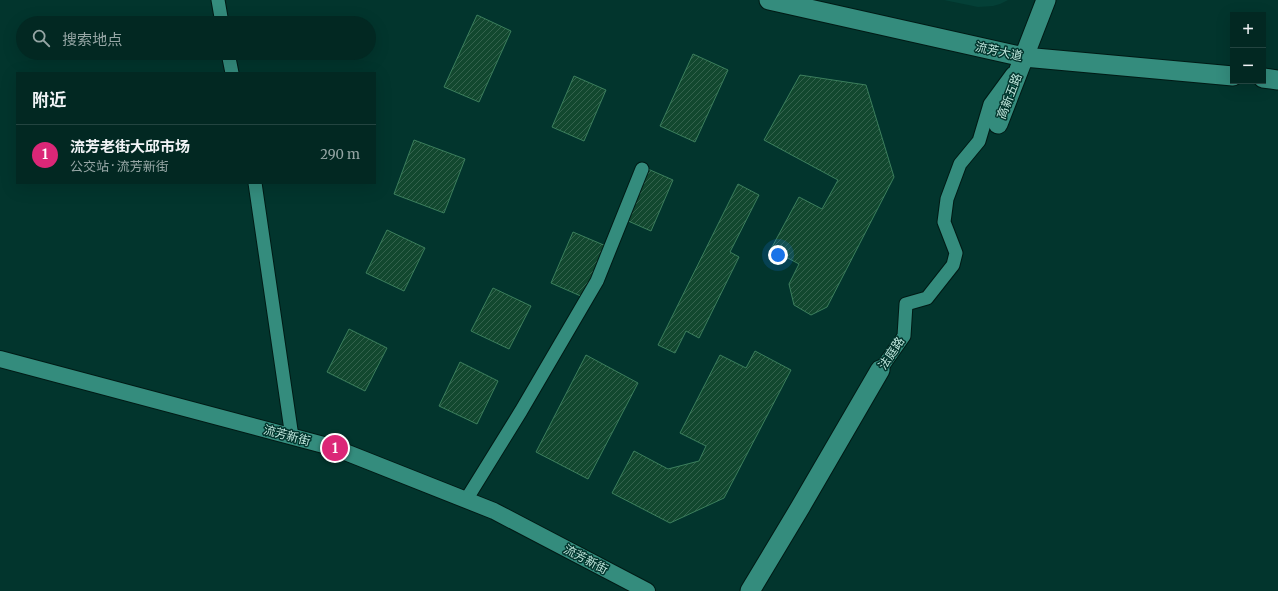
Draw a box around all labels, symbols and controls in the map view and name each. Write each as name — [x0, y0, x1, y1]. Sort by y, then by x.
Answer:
map controls — [1230, 12, 1266, 84]
button: + — [1230, 12, 1266, 48]
search box — [16, 16, 376, 60]
icon: search — [30, 27, 52, 49]
text: 搜索地点 — [62, 30, 122, 49]
street label: 流芳大道 — [974, 39, 1024, 63]
button: − — [1230, 48, 1266, 84]
street label: 高新五路 — [993, 71, 1025, 121]
text: 附近 — [32, 89, 66, 111]
text: 流芳老街大邱市场 — [70, 137, 190, 156]
text: 1 — [42, 146, 48, 163]
text: 290 m — [320, 146, 360, 163]
text: 公交站 · 流芳新街 — [70, 158, 169, 175]
your location — [768, 245, 788, 265]
street label: 法庭路 — [875, 334, 907, 372]
street label: 流芳新街 — [262, 422, 312, 448]
pin: 1 — [322, 433, 348, 463]
street label: 流芳新街 — [561, 541, 611, 577]

